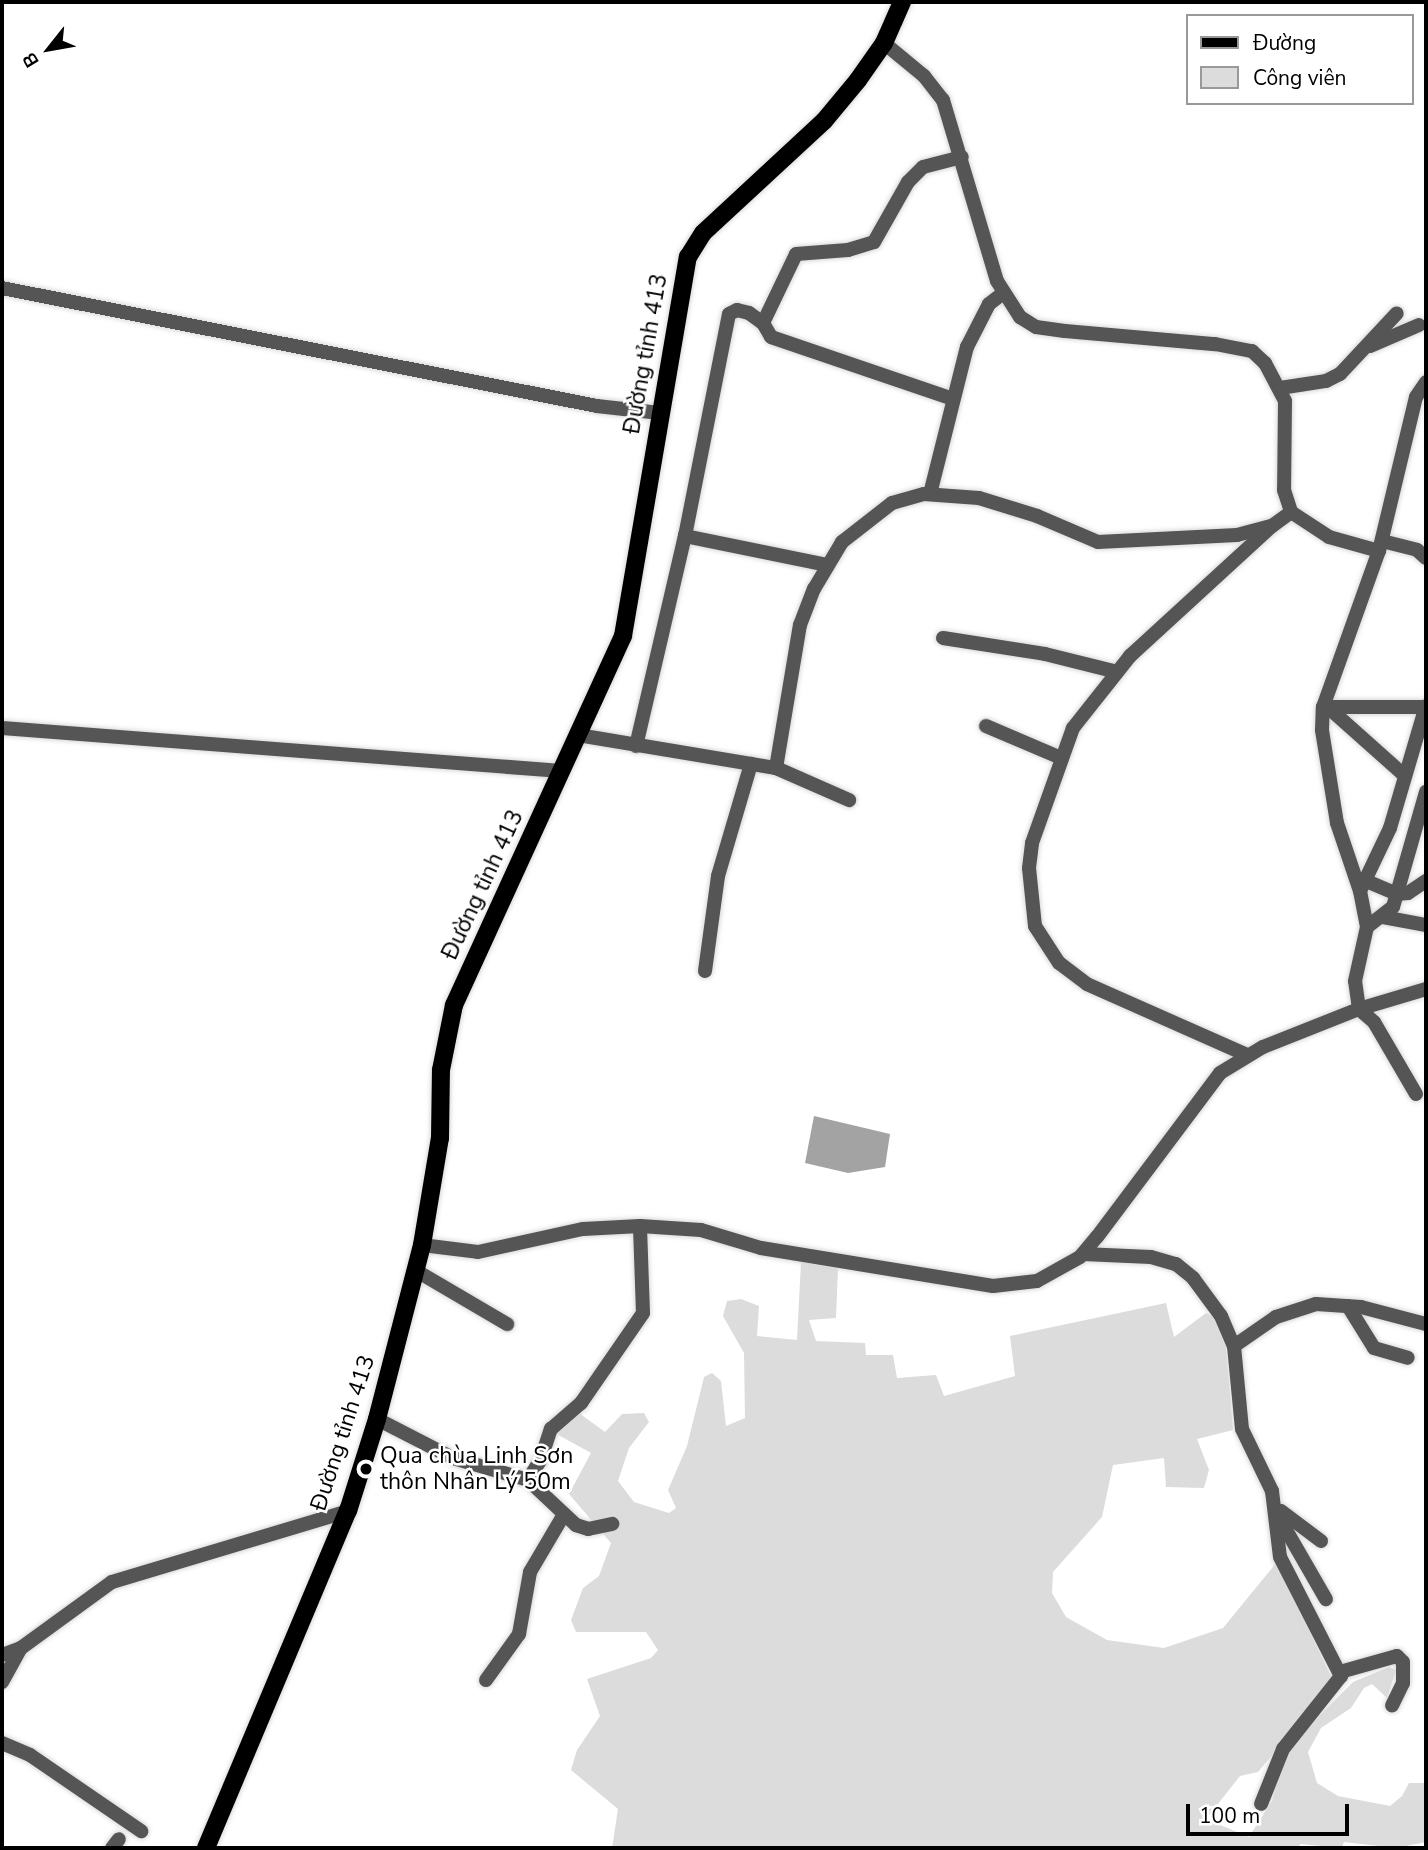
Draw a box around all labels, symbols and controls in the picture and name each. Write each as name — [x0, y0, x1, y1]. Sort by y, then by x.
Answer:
north arrow — [14, 14, 84, 84]
legend — [1186, 14, 1414, 105]
text: Đường — [1253, 29, 1316, 57]
text: B — [16, 48, 46, 72]
text: Công viên — [1253, 64, 1347, 92]
street label: Đường tỉnh 413 — [618, 272, 674, 436]
street label: Đường tỉnh 413 — [436, 806, 530, 964]
street label: Đường tỉnh 413 — [305, 1352, 381, 1514]
place label: Qua chùa Linh Sơn thôn Nhân Lý 50m — [380, 1442, 573, 1496]
marker: Qua chùa Linh Sơn thôn Nhân Lý 50m — [358, 1461, 374, 1477]
scale bar — [1190, 1790, 1353, 1834]
text: 100 m — [1199, 1802, 1260, 1830]

